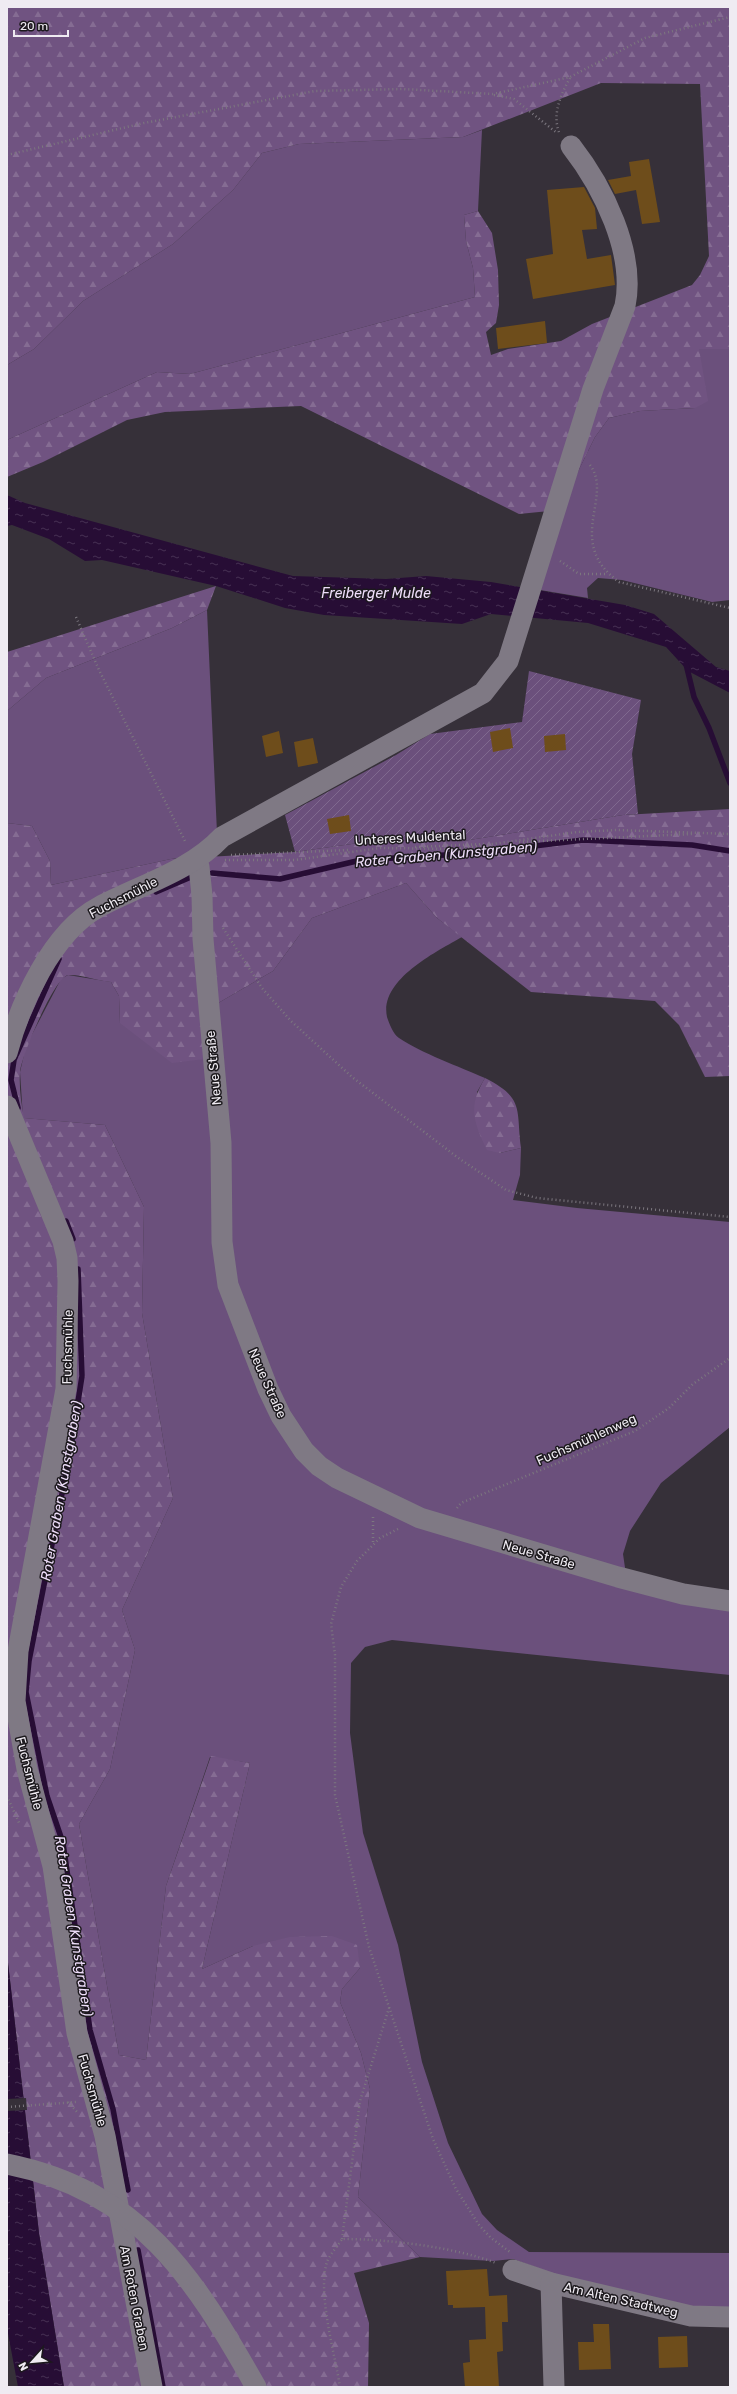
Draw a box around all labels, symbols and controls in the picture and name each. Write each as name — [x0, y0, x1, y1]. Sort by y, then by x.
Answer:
scale bar — [14, 12, 68, 38]
text: 20 m — [20, 19, 48, 33]
water label: Freiberger Mulde — [321, 585, 431, 602]
street label: Unteres Muldental — [354, 827, 466, 848]
water label: Roter Graben (Kunstgraben) — [354, 838, 538, 871]
street label: Fuchsmühle — [87, 874, 160, 921]
street label: Neue Straße — [203, 1030, 224, 1106]
street label: Fuchsmühle — [59, 1310, 76, 1385]
street label: Neue Straße — [245, 1346, 290, 1420]
water label: Roter Graben (Kunstgraben) — [37, 1399, 86, 1583]
street label: Fuchsmühlenweg — [534, 1411, 639, 1469]
street label: Neue Straße — [501, 1537, 577, 1572]
street label: Fuchsmühle — [13, 1735, 46, 1811]
water label: Roter Graben (Kunstgraben) — [51, 1835, 96, 2018]
street label: Fuchsmühle — [75, 2052, 110, 2128]
street label: Am Roten Graben — [117, 2244, 152, 2352]
street label: Am Alten Stadtweg — [562, 2279, 680, 2321]
north arrow — [12, 2342, 52, 2382]
text: N — [16, 2360, 31, 2373]

